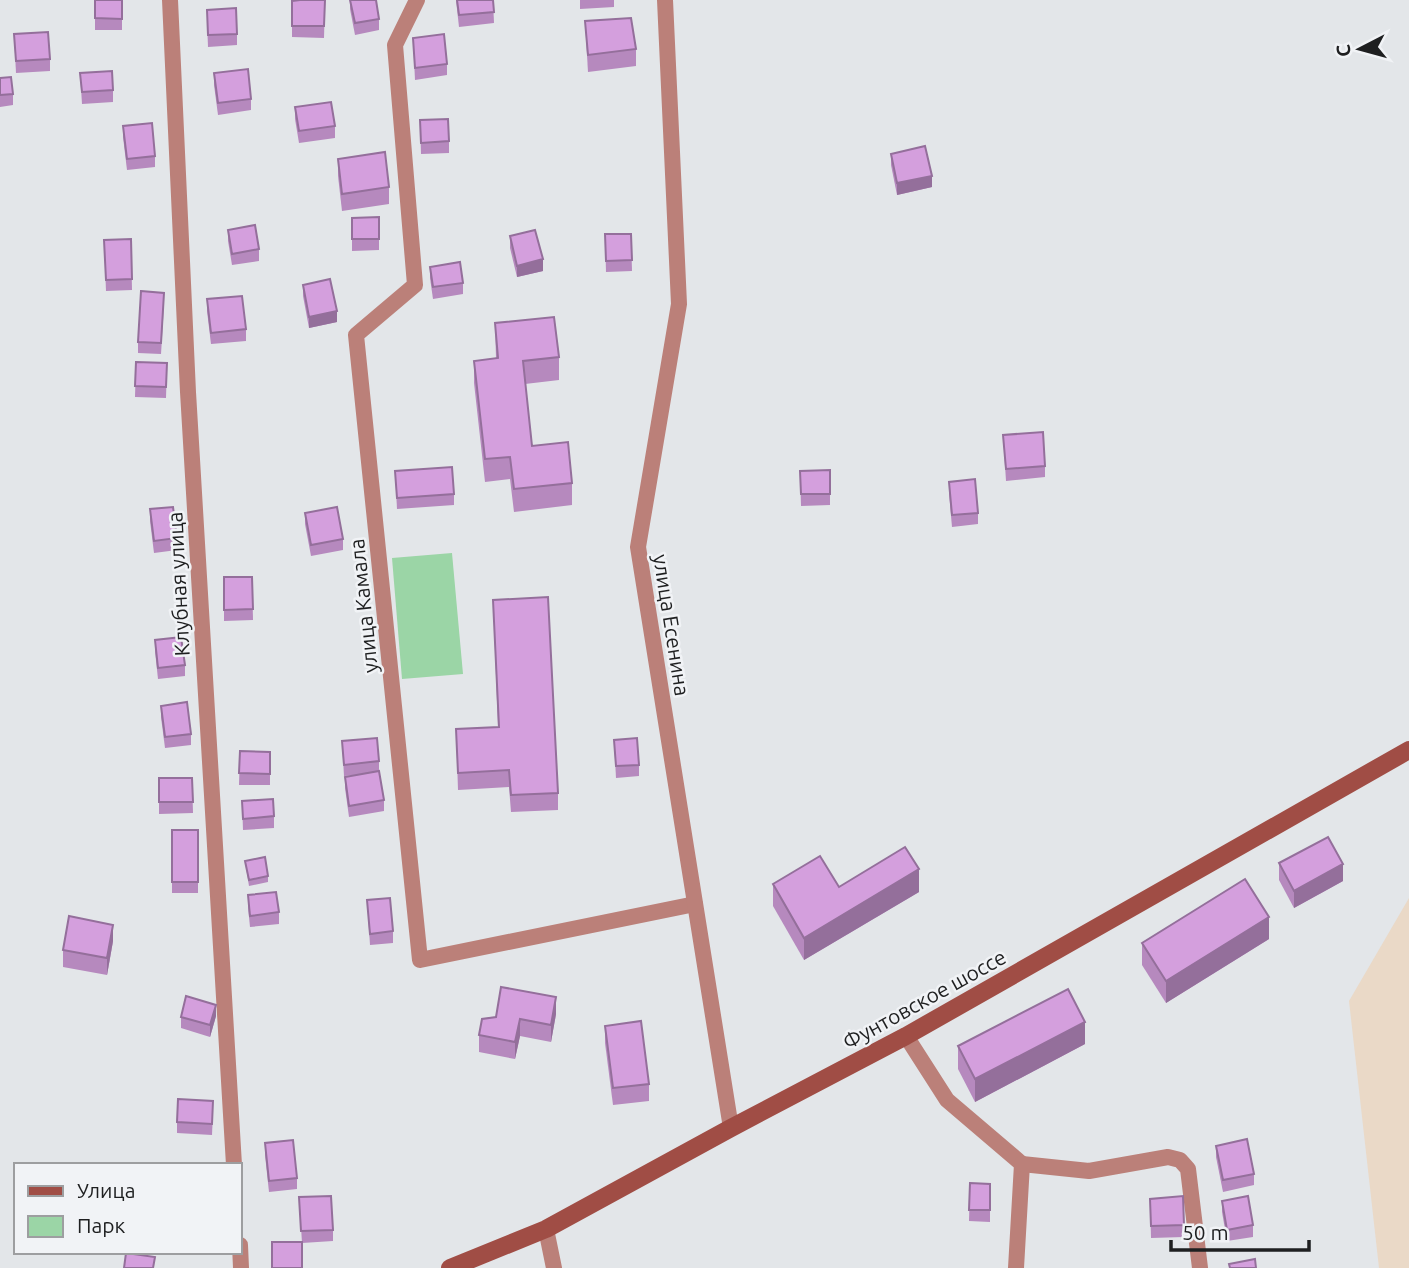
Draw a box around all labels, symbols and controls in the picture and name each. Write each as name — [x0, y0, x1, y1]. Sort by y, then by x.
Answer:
north arrow — [1325, 14, 1395, 84]
text: С — [1332, 44, 1355, 58]
street label: Клубная улица — [162, 511, 194, 657]
street label: улица Камала — [344, 538, 382, 674]
street label: улица Есенина — [649, 552, 695, 698]
street label: Фунтовское шоссе — [838, 944, 1010, 1054]
legend — [14, 1163, 242, 1254]
text: Улица — [77, 1178, 135, 1202]
scale bar — [1171, 1208, 1309, 1252]
text: Парк — [77, 1213, 126, 1237]
text: 50 m — [1182, 1220, 1229, 1244]

